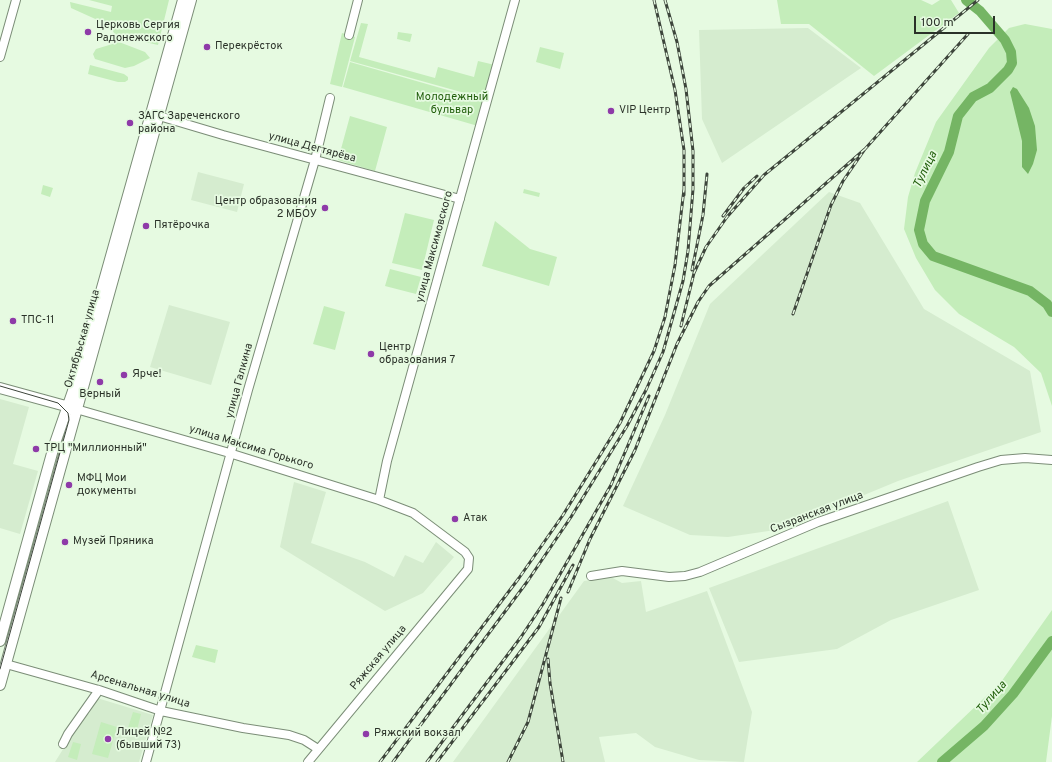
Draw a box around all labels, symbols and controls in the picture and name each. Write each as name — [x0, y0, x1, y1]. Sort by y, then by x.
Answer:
scale bar — [916, 8, 997, 34]
text: 100 m — [921, 15, 954, 31]
place label: Церковь Сергия Радонежского — [96, 19, 180, 45]
marker: Церковь Сергия Радонежского — [83, 27, 93, 37]
place label: Перекрёсток — [215, 40, 283, 54]
marker: Перекрёсток — [202, 42, 212, 52]
park label: Молодежный бульвар — [416, 91, 488, 117]
place label: VIP Центр — [619, 104, 671, 118]
marker: VIP Центр — [606, 106, 616, 116]
place label: ЗАГС Зареченского района — [138, 110, 240, 136]
marker: ЗАГС Зареченского района — [125, 118, 135, 128]
street label: улица Дегтярёва — [267, 130, 357, 166]
water label: Тулица — [911, 149, 941, 191]
street label: улица Максимовского — [414, 190, 456, 304]
place label: Центр образования 2 МБОУ — [215, 195, 317, 221]
marker: Центр образования 2 МБОУ — [320, 203, 330, 213]
place label: Пятёрочка — [154, 219, 210, 233]
marker: Пятёрочка — [141, 221, 151, 231]
street label: Октябрьская улица — [63, 288, 103, 390]
place label: ТПС-11 — [21, 314, 54, 328]
marker: ТПС-11 — [8, 316, 18, 326]
place label: Центр образования 7 — [379, 341, 455, 367]
street label: улица Галкина — [224, 342, 256, 420]
marker: Центр образования 7 — [366, 349, 376, 359]
place label: Ярче! — [132, 368, 161, 382]
marker: Ярче! — [119, 370, 129, 380]
marker: Верный — [95, 377, 105, 387]
place label: Верный — [79, 388, 121, 402]
street label: улица Максима Горького — [187, 423, 315, 473]
place label: ТРЦ "Миллионный" — [44, 442, 147, 456]
marker: ТРЦ "Миллионный" — [31, 444, 41, 454]
place label: МФЦ Мои документы — [77, 472, 136, 498]
marker: МФЦ Мои документы — [64, 480, 74, 490]
street label: Сызранская улица — [769, 489, 865, 537]
place label: Атак — [463, 512, 488, 526]
marker: Атак — [450, 514, 460, 524]
place label: Музей Пряника — [73, 535, 154, 549]
marker: Музей Пряника — [60, 537, 70, 547]
street label: Ряжская улица — [348, 623, 410, 693]
street label: Арсенальная улица — [89, 669, 191, 711]
water label: Тулица — [974, 678, 1010, 718]
place label: Лицей №2 (бывший 73) — [116, 726, 181, 752]
place label: Ряжский вокзал — [374, 727, 461, 741]
marker: Ряжский вокзал — [361, 729, 371, 739]
marker: Лицей №2 (бывший 73) — [103, 734, 113, 744]

